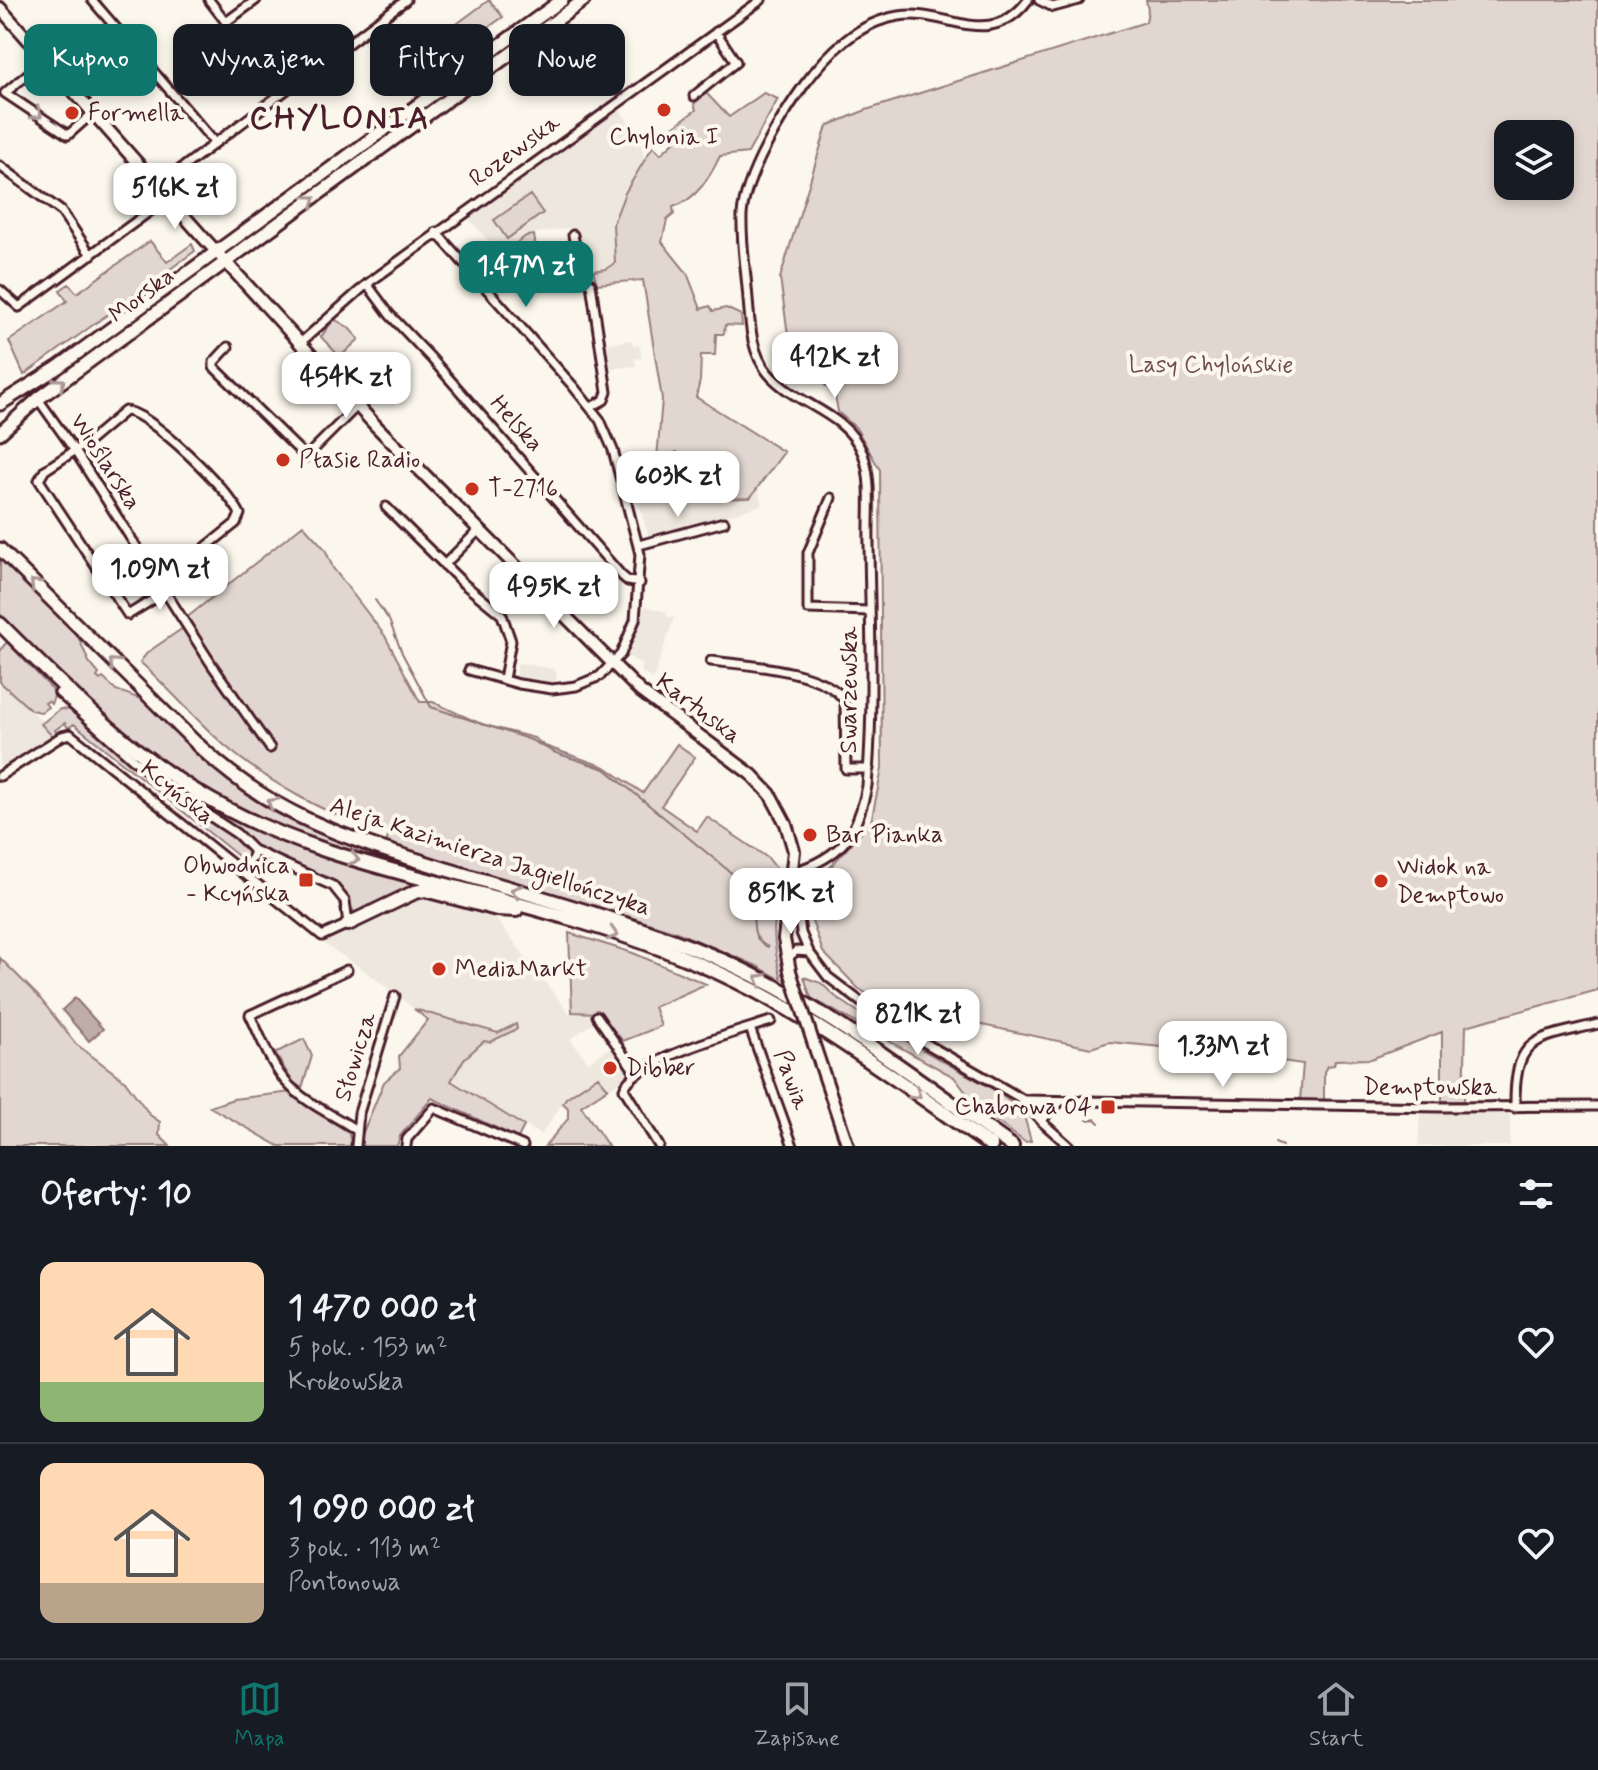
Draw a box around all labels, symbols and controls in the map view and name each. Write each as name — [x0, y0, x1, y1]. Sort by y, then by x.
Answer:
chip: Kupno — [24, 24, 157, 96]
chip: Wynajem — [173, 24, 354, 96]
chip: Filtry — [370, 24, 493, 96]
chip: Nowe — [509, 24, 625, 96]
place label: Formella — [88, 98, 185, 129]
district label: CHYLONIA — [249, 98, 431, 140]
marker: Chylonia I — [655, 101, 673, 119]
one-way arrow — [28, 104, 42, 119]
marker: Formella — [63, 104, 81, 122]
street label: Rozewska — [463, 107, 567, 195]
map controls — [1494, 120, 1574, 200]
button: layers — [1494, 120, 1574, 200]
place label: Chylonia I — [609, 122, 719, 153]
pin: 516K zł — [101, 163, 249, 231]
text: 516K zł — [131, 172, 219, 206]
one-way arrow — [302, 195, 316, 210]
pin: 1.47M zł — [443, 241, 609, 309]
text: 1.47M zł — [477, 250, 575, 284]
street label: Morska — [103, 261, 181, 331]
pin: 412K zł — [761, 332, 909, 400]
text: 412K zł — [790, 341, 880, 375]
park label: Lasy Chylońskie — [1129, 350, 1293, 381]
pin: 454K zł — [272, 352, 420, 420]
text: 454K zł — [300, 361, 392, 395]
one-way arrow — [51, 379, 65, 393]
street label: Helska — [482, 389, 550, 459]
street label: Wioślarska — [62, 408, 148, 516]
place label: Ptasie Radio — [299, 445, 420, 476]
marker: Ptasie Radio — [274, 451, 292, 469]
pin: 603K zł — [604, 451, 752, 519]
text: 603K zł — [634, 460, 722, 494]
place label: T-2716 — [488, 474, 558, 505]
marker: T-2716 — [463, 480, 481, 498]
pin: 1.09M zł — [77, 544, 243, 612]
text: 1.09M zł — [110, 553, 210, 587]
pin: 495K zł — [480, 562, 628, 630]
text: 495K zł — [507, 571, 601, 605]
one-way arrow — [30, 579, 44, 593]
street label: Swarzewska — [834, 626, 865, 753]
one-way arrow — [109, 657, 123, 672]
street label: Kartuska — [649, 667, 747, 751]
street label: Kcyńska — [133, 754, 221, 832]
street label: Aleja Kazimierza Jagiellończyka — [325, 790, 654, 925]
one-way arrow — [266, 797, 281, 813]
place label: Bar Pianka — [826, 820, 943, 851]
marker: Bar Pianka — [801, 826, 819, 844]
one-way arrow — [346, 850, 360, 866]
place label: Obwodnica - Kcyńska — [183, 851, 290, 910]
place label: Widok na Demptowo — [1397, 852, 1504, 911]
pin: 851K zł — [717, 868, 865, 936]
marker: Obwodnica - Kcyńska — [297, 871, 315, 889]
marker: Widok na Demptowo — [1372, 872, 1390, 890]
text: 851K zł — [748, 877, 834, 911]
one-way arrow — [510, 884, 524, 900]
one-way arrow — [606, 924, 620, 940]
place label: MediaMarkt — [455, 954, 587, 985]
marker: MediaMarkt — [430, 960, 448, 978]
one-way arrow — [755, 973, 769, 989]
pin: 821K zł — [844, 989, 992, 1057]
text: 821K zł — [875, 998, 961, 1032]
street label: Słowicza — [328, 1008, 384, 1105]
pin: 1.33M zł — [1140, 1021, 1306, 1089]
text: 1.33M zł — [1177, 1030, 1269, 1064]
street label: Pawia — [766, 1046, 816, 1115]
place label: Dibber — [626, 1053, 695, 1084]
marker: Dibber — [601, 1059, 619, 1077]
street label: Demptowska — [1363, 1072, 1498, 1103]
one-way arrow — [907, 1084, 921, 1099]
place label: Chabrowa 04 — [955, 1092, 1092, 1123]
marker: Chabrowa 04 — [1099, 1098, 1117, 1116]
text: Oferty: 10 — [40, 1172, 192, 1217]
icon: filters — [1514, 1172, 1558, 1216]
text: 1 470 000 zł — [288, 1286, 477, 1331]
icon: home — [104, 1294, 200, 1390]
icon: heart — [1514, 1320, 1558, 1364]
text: 5 pok. · 153 m² — [288, 1331, 448, 1365]
text: Krokowska — [288, 1365, 404, 1399]
text: 1 090 000 zł — [288, 1487, 474, 1532]
icon: home — [104, 1495, 200, 1591]
icon: heart — [1514, 1521, 1558, 1565]
text: 3 pok. · 113 m² — [288, 1532, 441, 1566]
text: Pontonowa — [288, 1566, 401, 1600]
tab: Mapa — [235, 1677, 285, 1753]
tab: Zapisane — [754, 1677, 840, 1753]
tab: Start — [1309, 1677, 1363, 1753]

